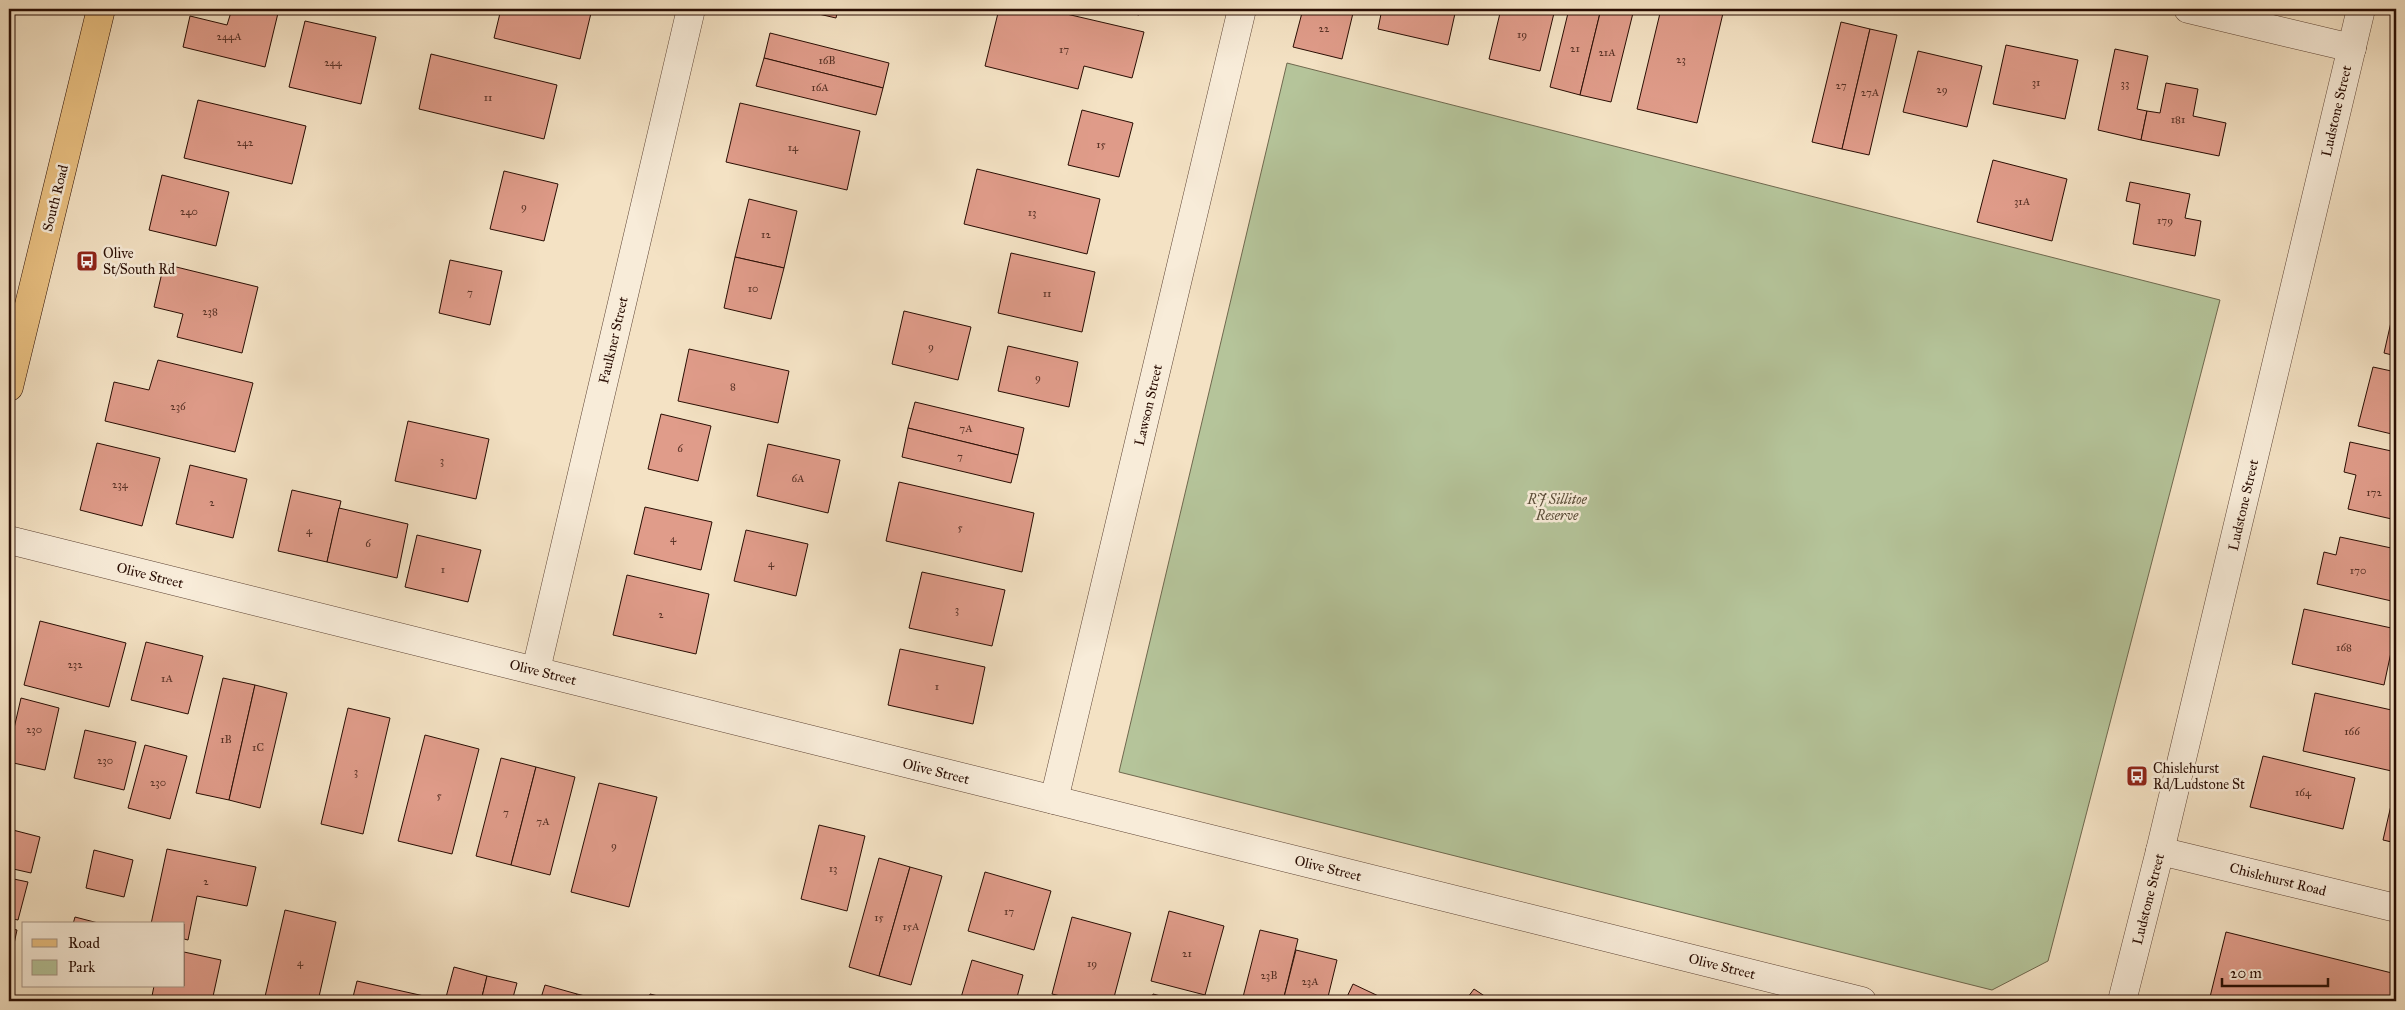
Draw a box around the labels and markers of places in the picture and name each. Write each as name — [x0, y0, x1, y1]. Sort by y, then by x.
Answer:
place label: Olive St/South Rd — [103, 245, 175, 278]
bus stop icon: Olive St/South Rd — [75, 249, 99, 273]
place label: Chislehurst Rd/Ludstone St — [2153, 760, 2245, 793]
bus stop icon: Chislehurst Rd/Ludstone St — [2125, 764, 2149, 788]

